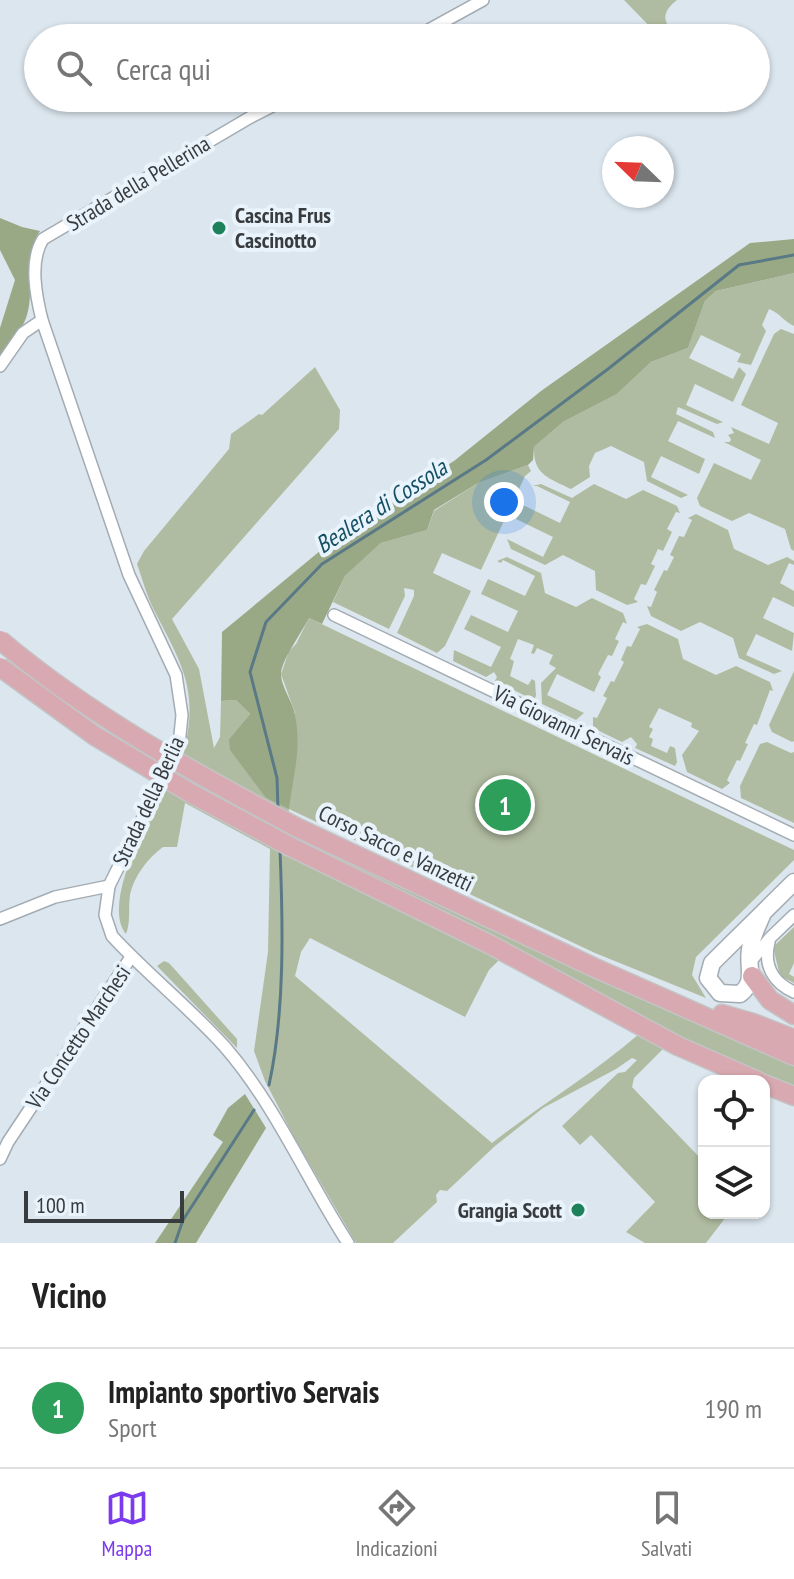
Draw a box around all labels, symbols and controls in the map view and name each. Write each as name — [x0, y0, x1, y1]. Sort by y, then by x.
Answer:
search box — [24, 24, 770, 112]
icon: search — [52, 46, 96, 90]
text: Cerca qui — [116, 49, 211, 88]
street label: Strada della Pellerina — [61, 129, 215, 237]
north arrow — [602, 136, 674, 208]
place label: Cascina Frus Cascinotto — [235, 201, 331, 254]
marker: Cascina Frus Cascinotto — [210, 219, 228, 237]
water label: Bealera di Cossola — [309, 451, 454, 560]
your location — [484, 482, 524, 522]
street label: Via Giovanni Servais — [488, 678, 639, 771]
street label: Strada della Berlia — [106, 732, 190, 870]
pin: 1 — [479, 775, 531, 835]
street label: Corso Sacco e Vanzetti — [314, 798, 478, 898]
street label: Via Concetto Marchesi — [19, 960, 136, 1115]
map controls — [698, 1075, 770, 1219]
button: locate — [698, 1075, 770, 1147]
button: layers — [698, 1147, 770, 1219]
scale bar — [24, 1187, 184, 1223]
text: 100 m — [36, 1191, 85, 1219]
place label: Grangia Scott — [458, 1196, 563, 1224]
marker: Grangia Scott — [569, 1201, 587, 1219]
text: Vicino — [32, 1273, 107, 1317]
text: Impianto sportivo Servais — [108, 1372, 379, 1411]
text: 1 — [52, 1392, 64, 1425]
text: 190 m — [704, 1392, 762, 1425]
text: Sport — [108, 1411, 157, 1444]
tab: Mappa — [102, 1486, 152, 1562]
tab: Indicazioni — [355, 1486, 438, 1562]
tab: Salvati — [641, 1486, 692, 1562]

